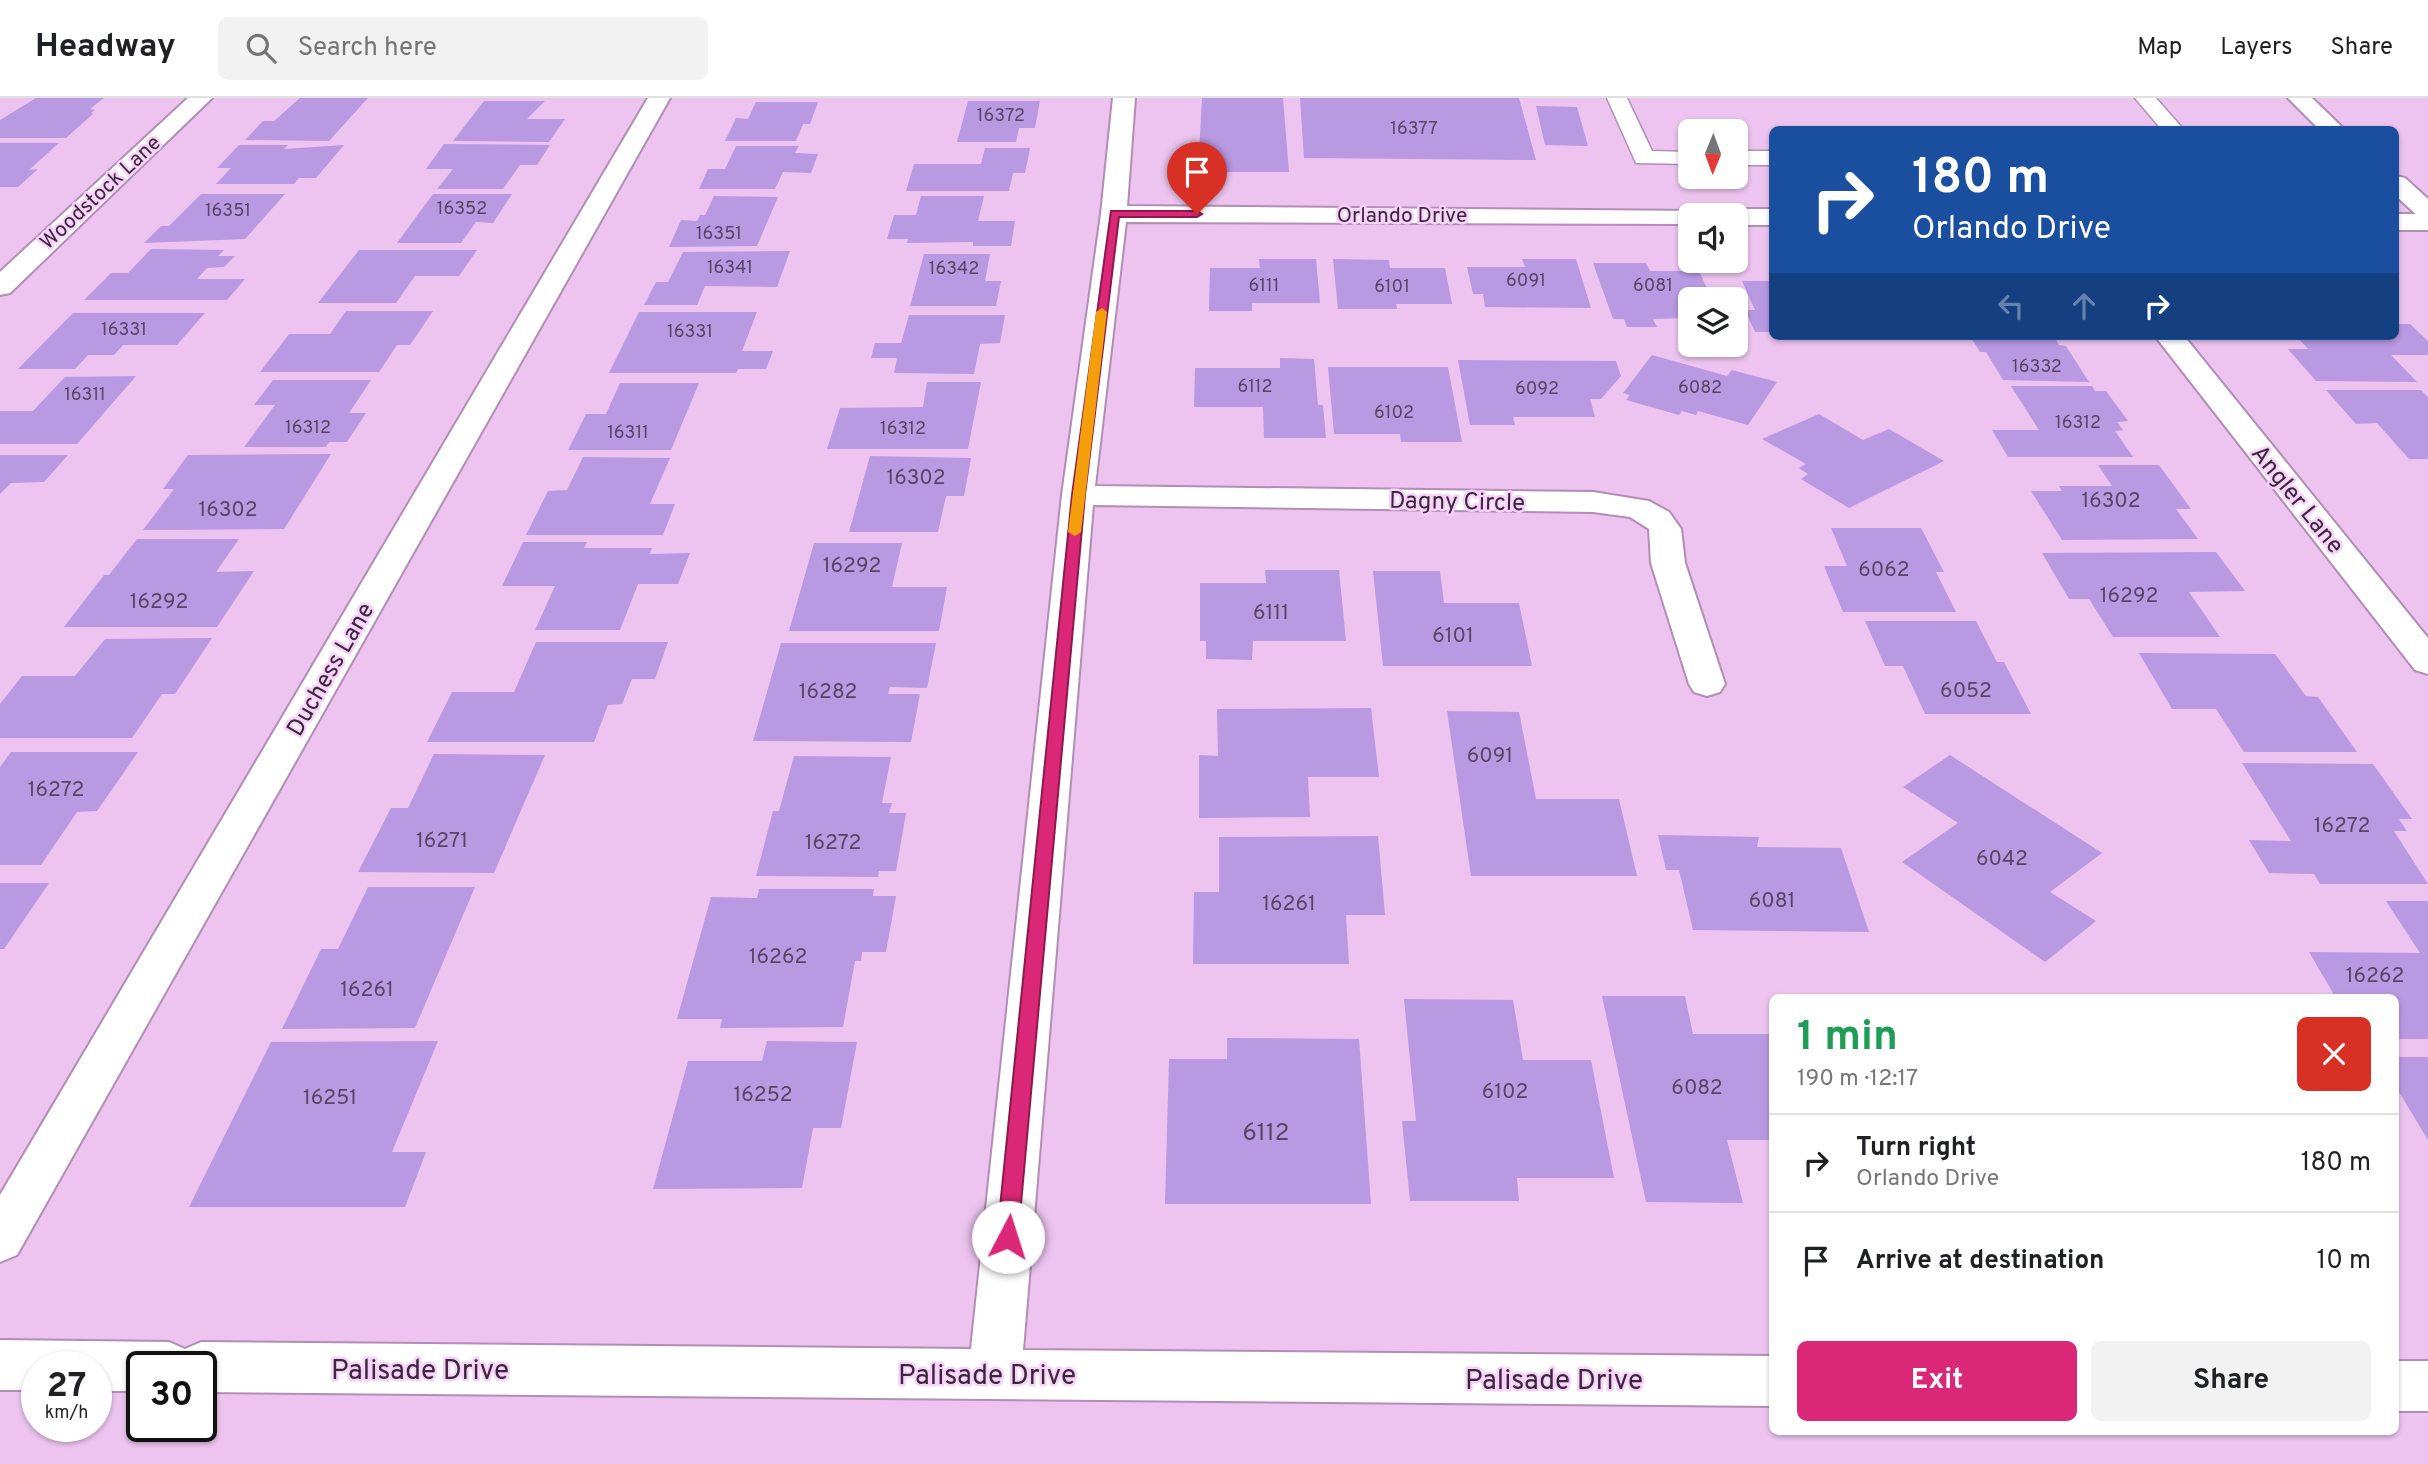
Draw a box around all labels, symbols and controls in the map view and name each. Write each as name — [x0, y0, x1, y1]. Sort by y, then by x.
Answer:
search box — [218, 17, 708, 80]
text: Headway — [35, 27, 176, 69]
icon: search — [242, 29, 280, 67]
text: Search here — [298, 32, 437, 65]
text: Map — [2137, 33, 2182, 63]
text: Layers — [2220, 33, 2292, 63]
text: Share — [2330, 33, 2393, 63]
house number: 16372 — [977, 105, 1025, 128]
house number: 16377 — [1390, 118, 1438, 141]
north arrow — [1678, 119, 1748, 189]
map controls — [1678, 119, 1748, 357]
street label: Woodstock Lane — [35, 130, 167, 256]
pin — [1167, 142, 1227, 214]
text: 180 m — [1912, 149, 2049, 211]
icon: arrive — [1178, 153, 1216, 191]
icon: right — [1797, 154, 1888, 245]
house number: 16352 — [437, 198, 487, 221]
house number: 16351 — [205, 200, 251, 223]
street label: Orlando Drive — [1337, 203, 1467, 230]
button: sound — [1678, 203, 1748, 273]
text: Orlando Drive — [1912, 210, 2111, 250]
house number: 16351 — [696, 223, 742, 246]
house number: 16341 — [707, 257, 753, 280]
house number: 16342 — [929, 258, 979, 281]
house number: 6091 — [1506, 270, 1546, 293]
house number: 6111 — [1249, 275, 1279, 298]
house number: 6081 — [1633, 275, 1673, 298]
house number: 6101 — [1374, 276, 1410, 299]
button: layers — [1678, 287, 1748, 357]
icon: left — [1992, 287, 2030, 325]
icon: ahead — [2065, 287, 2103, 325]
icon: right — [2138, 287, 2176, 325]
house number: 16331 — [101, 319, 147, 342]
house number: 16331 — [667, 321, 713, 344]
house number: 16332 — [2012, 356, 2062, 379]
house number: 6112 — [1237, 376, 1273, 399]
house number: 6082 — [1678, 377, 1722, 400]
house number: 6092 — [1515, 378, 1559, 401]
house number: 16311 — [64, 384, 106, 407]
house number: 6102 — [1374, 402, 1414, 425]
house number: 16312 — [2055, 412, 2101, 435]
house number: 16312 — [285, 417, 331, 440]
house number: 16312 — [880, 418, 926, 441]
house number: 16311 — [607, 422, 649, 445]
street label: Angler Lane — [2243, 440, 2349, 561]
house number: 16302 — [886, 465, 946, 492]
street label: Dagny Circle — [1389, 487, 1525, 519]
house number: 16302 — [2081, 488, 2141, 515]
house number: 16302 — [198, 497, 258, 524]
house number: 16292 — [823, 553, 881, 580]
house number: 6062 — [1858, 557, 1910, 584]
house number: 16292 — [2100, 583, 2158, 610]
house number: 16292 — [130, 589, 188, 616]
street label: Duchess Lane — [281, 598, 382, 742]
house number: 6111 — [1253, 600, 1289, 627]
house number: 6101 — [1432, 623, 1474, 650]
house number: 6052 — [1940, 678, 1992, 705]
house number: 16282 — [799, 679, 857, 706]
house number: 6091 — [1467, 743, 1513, 770]
house number: 16272 — [28, 777, 84, 804]
house number: 16272 — [2314, 813, 2370, 840]
house number: 16271 — [416, 828, 468, 855]
house number: 16272 — [805, 830, 861, 857]
house number: 6042 — [1976, 846, 2028, 873]
house number: 6081 — [1749, 888, 1795, 915]
house number: 16261 — [1262, 891, 1316, 918]
house number: 16262 — [749, 944, 807, 971]
house number: 16262 — [2346, 963, 2404, 990]
house number: 16261 — [340, 977, 394, 1004]
text: 1 min — [1797, 1012, 1898, 1065]
button: close — [2297, 1017, 2371, 1091]
text: 190 m · 12:17 — [1797, 1065, 1918, 1094]
house number: 6082 — [1671, 1075, 1723, 1102]
house number: 6102 — [1482, 1079, 1528, 1106]
house number: 16252 — [733, 1082, 793, 1109]
house number: 16251 — [303, 1085, 357, 1112]
house number: 6112 — [1243, 1119, 1289, 1149]
text: Turn right — [1856, 1132, 1976, 1165]
icon: right — [1797, 1144, 1835, 1182]
text: 180 m — [2301, 1147, 2371, 1180]
text: Orlando Drive — [1856, 1165, 1999, 1194]
position arrow — [971, 1200, 1045, 1274]
icon: arrive — [1797, 1242, 1835, 1280]
text: Arrive at destination — [1856, 1245, 2104, 1278]
text: 10 m — [2316, 1245, 2371, 1278]
button: Exit — [1797, 1341, 2077, 1421]
button: Share — [2091, 1341, 2371, 1421]
speed limit sign: 30 — [126, 1351, 217, 1442]
street label: Palisade Drive — [331, 1354, 509, 1390]
street label: Palisade Drive — [898, 1359, 1076, 1395]
street label: Palisade Drive — [1465, 1364, 1643, 1400]
text: 27 — [47, 1365, 86, 1409]
text: km/h — [45, 1402, 88, 1425]

